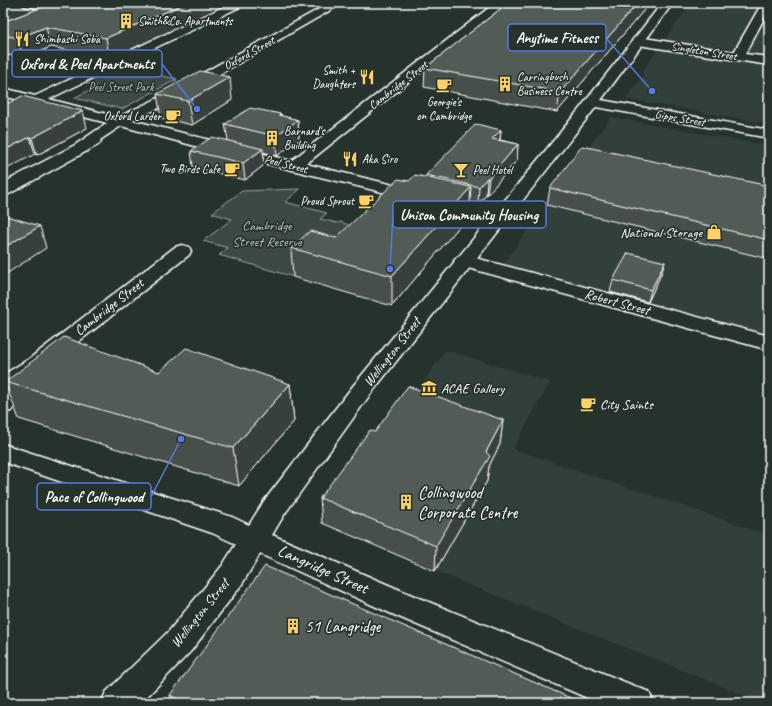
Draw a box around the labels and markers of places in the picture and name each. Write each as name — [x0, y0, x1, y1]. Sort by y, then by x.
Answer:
building icon: Smith&Co. Apartments — [117, 12, 135, 30]
place label: Smith&Co. Apartments — [138, 13, 234, 29]
callout: Anytime Fitness — [508, 24, 606, 51]
restaurant icon: Shimbashi Soba — [13, 30, 31, 48]
place label: Shimbashi Soba — [34, 31, 101, 47]
callout: Oxford & Peel Apartments — [12, 50, 162, 77]
place label: Smith + Daughters — [312, 62, 356, 92]
restaurant icon: Smith + Daughters — [358, 68, 376, 86]
place label: Carringbush Business Centre — [517, 69, 583, 99]
building icon: Carringbush Business Centre — [496, 75, 514, 93]
cafe icon: Georgie's on Cambridge — [435, 76, 453, 94]
place label: Georgie's on Cambridge — [416, 94, 473, 124]
cafe icon: Oxford Larder — [164, 107, 182, 125]
place label: Oxford Larder — [104, 108, 163, 124]
place label: Barnard's Building — [284, 123, 326, 153]
building icon: Barnard's Building — [263, 129, 281, 147]
restaurant icon: Aka Siro — [341, 150, 359, 168]
place label: Aka Siro — [362, 151, 398, 167]
cafe icon: Two Birds Cafe — [223, 160, 241, 178]
place label: Two Birds Cafe — [160, 161, 221, 177]
bar icon: Peel Hotel — [452, 161, 470, 179]
place label: Peel Hotel — [473, 162, 514, 178]
cafe icon: Proud Sprout — [357, 192, 375, 210]
place label: Proud Sprout — [300, 193, 355, 209]
callout: Unison Community Housing — [393, 201, 546, 228]
shop icon: National Storage — [705, 223, 723, 241]
place label: National Storage — [620, 224, 703, 241]
museum icon: ACAE Gallery — [420, 379, 438, 397]
place label: ACAE Gallery — [441, 380, 506, 397]
cafe icon: City Saints — [579, 395, 597, 413]
place label: City Saints — [600, 396, 654, 413]
place label: Collingwood Corporate Centre — [418, 482, 519, 523]
callout: Pace of Collingwood — [37, 483, 151, 510]
building icon: Collingwood Corporate Centre — [397, 493, 415, 511]
place label: 51 Langridge — [305, 616, 382, 637]
building icon: 51 Langridge — [284, 617, 302, 635]

